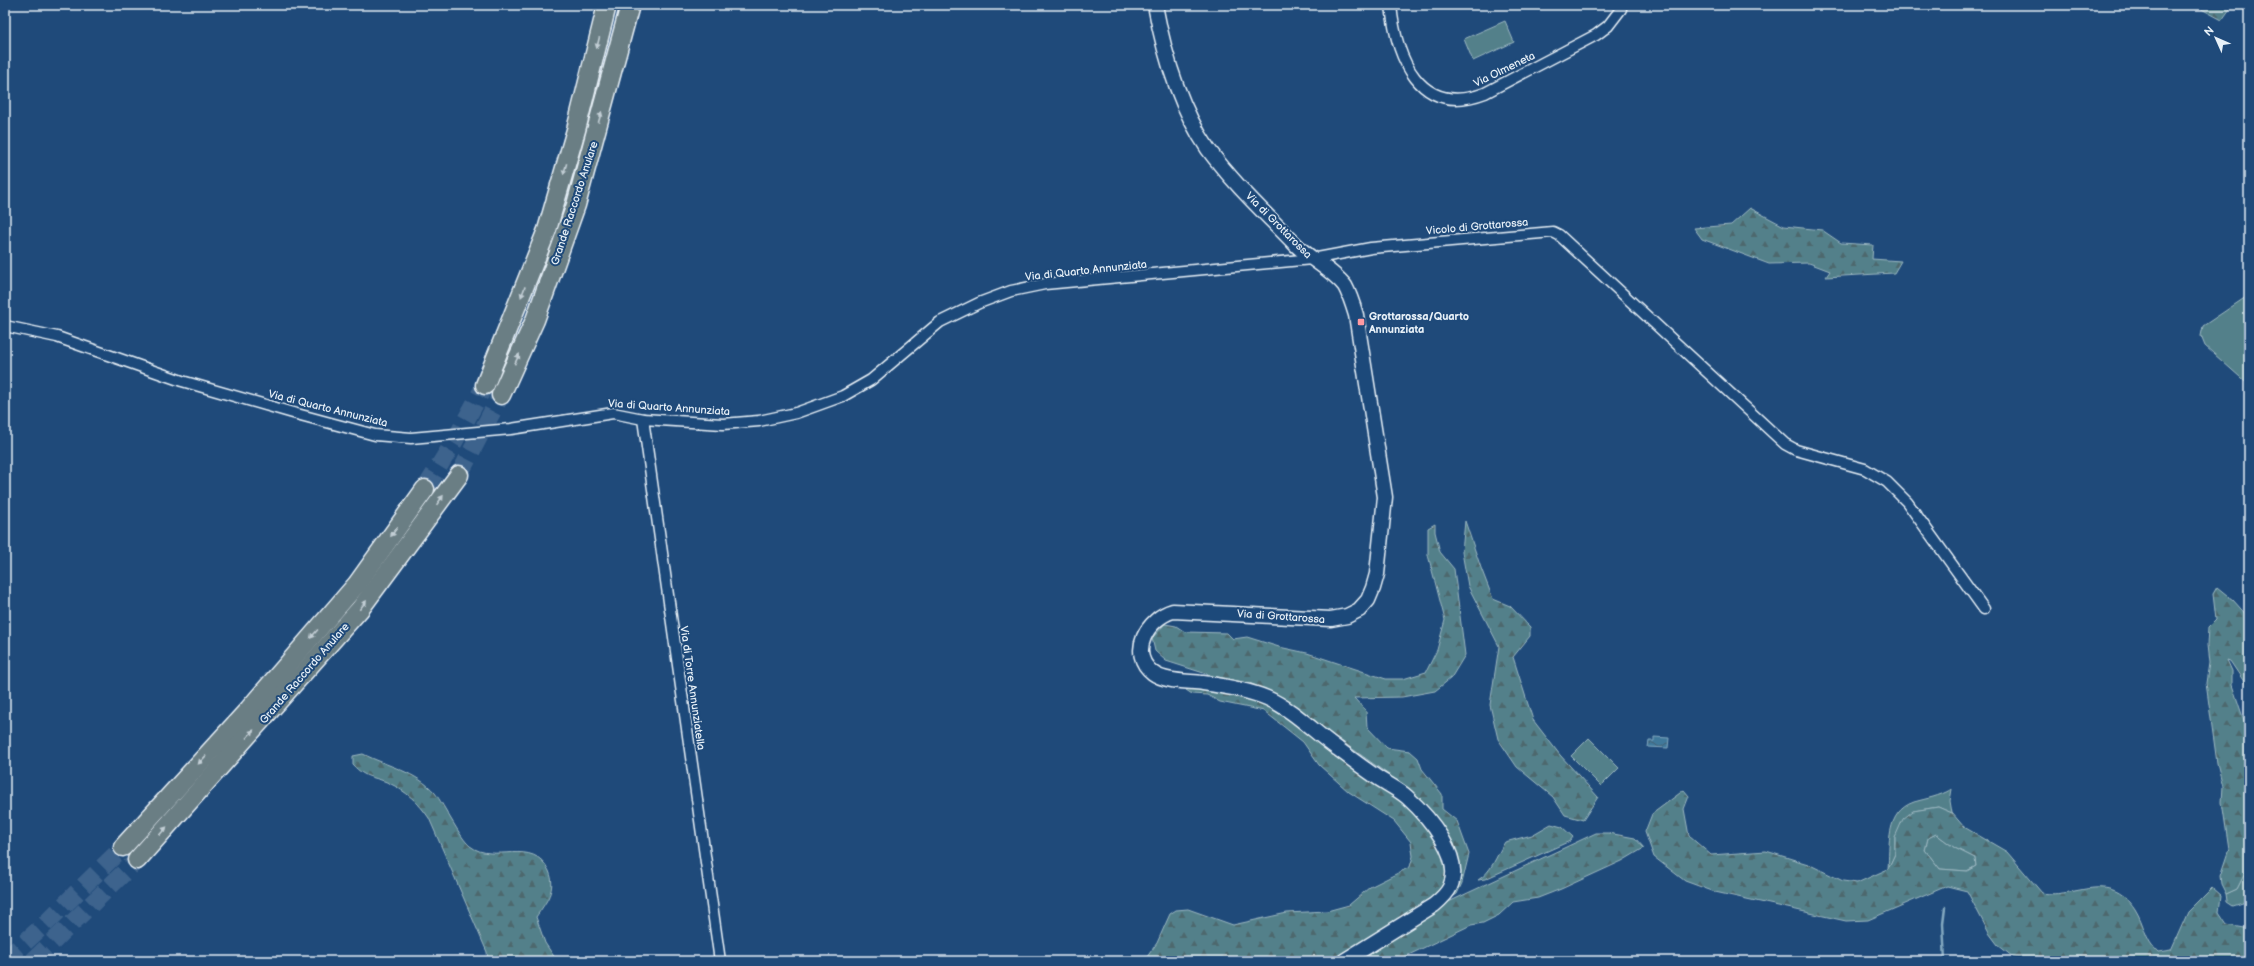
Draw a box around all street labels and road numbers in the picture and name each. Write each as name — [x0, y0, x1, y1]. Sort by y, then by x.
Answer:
street label: Via Olmeneta — [1471, 49, 1537, 90]
street label: Grande Raccordo Anulare — [548, 139, 601, 267]
street label: Via di Grottarossa — [1243, 190, 1314, 261]
street label: Vicolo di Grottarossa — [1425, 216, 1529, 237]
street label: Via di Quarto Annunziata — [1024, 258, 1148, 283]
street label: Via di Quarto Annunziata — [267, 387, 389, 430]
street label: Via di Quarto Annunziata — [607, 397, 730, 418]
street label: Via di Grottarossa — [1236, 607, 1325, 626]
street label: Grande Raccordo Anulare — [257, 620, 352, 726]
street label: Via di Torre Annunziatella — [677, 625, 708, 751]

